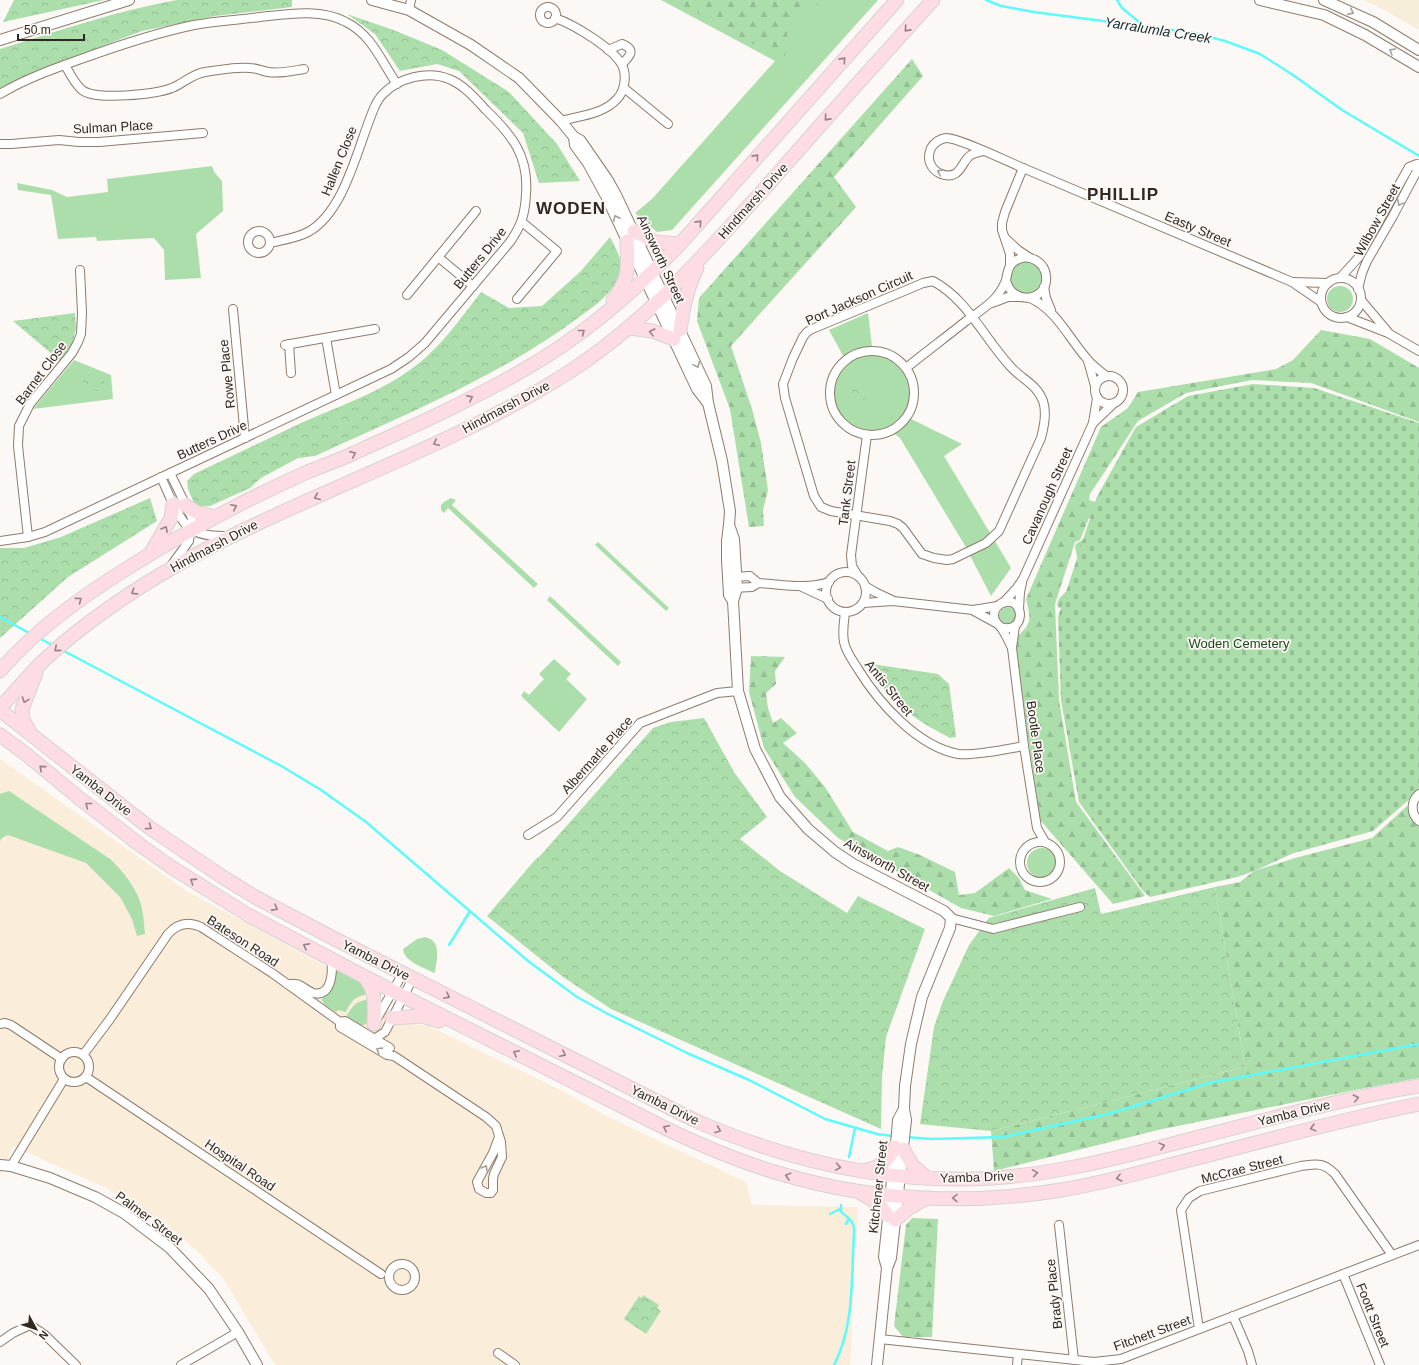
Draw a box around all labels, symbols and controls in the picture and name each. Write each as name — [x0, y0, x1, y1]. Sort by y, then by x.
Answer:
one-way arrow — [1347, 7, 1355, 15]
water label: Yarralumla Creek — [1103, 14, 1214, 46]
scale bar — [18, 16, 84, 42]
text: 50 m — [24, 23, 51, 37]
one-way arrow — [904, 24, 912, 32]
one-way arrow — [1389, 48, 1396, 55]
one-way arrow — [838, 57, 846, 65]
one-way arrow — [824, 113, 832, 121]
street label: Sulman Place — [73, 117, 153, 137]
street label: Hallen Close — [318, 124, 360, 198]
one-way arrow — [752, 154, 759, 162]
street label: Hindmarsh Drive — [715, 160, 791, 242]
one-way arrow — [937, 169, 944, 177]
street label: Wilbow Street — [1351, 181, 1403, 259]
district label: PHILLIP — [1087, 185, 1159, 204]
district label: WODEN — [536, 199, 606, 218]
one-way arrow — [1397, 199, 1405, 207]
street label: Easty Street — [1162, 208, 1234, 250]
street label: Ainsworth Street — [634, 213, 688, 306]
one-way arrow — [613, 215, 621, 223]
one-way arrow — [695, 220, 702, 228]
street label: Butters Drive — [451, 224, 509, 292]
street label: Port Jackson Circuit — [803, 267, 915, 328]
one-way arrow — [649, 328, 656, 336]
one-way arrow — [577, 329, 584, 336]
street label: Barnet Close — [12, 338, 70, 408]
street label: Rowe Place — [216, 339, 238, 409]
one-way arrow — [692, 361, 700, 368]
street label: Hindmarsh Drive — [460, 378, 552, 436]
one-way arrow — [466, 395, 474, 403]
street label: Butters Drive — [175, 417, 249, 463]
one-way arrow — [432, 438, 440, 446]
street label: Cavanough Street — [1019, 445, 1075, 547]
one-way arrow — [349, 450, 356, 458]
street label: Tank Street — [836, 459, 858, 527]
one-way arrow — [314, 492, 322, 500]
one-way arrow — [230, 504, 238, 512]
street label: Hindmarsh Drive — [168, 517, 260, 575]
one-way arrow — [160, 526, 168, 533]
one-way arrow — [131, 587, 138, 594]
one-way arrow — [75, 598, 82, 605]
park label: Woden Cemetery — [1189, 636, 1290, 651]
one-way arrow — [55, 644, 62, 651]
street label: Antis Street — [862, 657, 916, 719]
one-way arrow — [22, 697, 30, 704]
street label: Bootle Place — [1023, 700, 1049, 774]
street label: Albermarle Place — [558, 713, 636, 797]
street label: Yamba Drive — [67, 761, 135, 819]
one-way arrow — [39, 765, 47, 772]
one-way arrow — [85, 803, 92, 810]
one-way arrow — [145, 823, 152, 830]
street label: Ainsworth Street — [842, 835, 933, 895]
one-way arrow — [190, 878, 197, 886]
one-way arrow — [270, 903, 278, 910]
street label: Bateson Road — [204, 912, 282, 970]
street label: Yamba Drive — [340, 936, 412, 984]
one-way arrow — [303, 943, 310, 951]
one-way arrow — [443, 991, 451, 998]
one-way arrow — [376, 1048, 383, 1055]
one-way arrow — [559, 1049, 567, 1057]
one-way arrow — [513, 1050, 521, 1058]
street label: Yamba Drive — [628, 1082, 702, 1128]
one-way arrow — [1353, 1095, 1360, 1103]
street label: Yamba Drive — [1256, 1097, 1332, 1129]
one-way arrow — [1310, 1124, 1316, 1132]
one-way arrow — [662, 1125, 670, 1133]
one-way arrow — [714, 1125, 721, 1133]
street label: Hospital Road — [202, 1136, 278, 1194]
street label: Kitchener Street — [866, 1139, 890, 1234]
one-way arrow — [1159, 1143, 1165, 1151]
street label: McCrae Street — [1200, 1151, 1285, 1186]
one-way arrow — [835, 1162, 841, 1170]
one-way arrow — [480, 1165, 487, 1172]
street label: Yamba Drive — [940, 1168, 1014, 1186]
one-way arrow — [1032, 1169, 1038, 1178]
one-way arrow — [785, 1172, 792, 1181]
one-way arrow — [1116, 1173, 1123, 1182]
street label: Palmer Street — [113, 1188, 186, 1248]
one-way arrow — [952, 1193, 958, 1202]
street label: Brady Place — [1043, 1258, 1065, 1330]
street label: Foott Street — [1353, 1281, 1393, 1350]
north arrow — [16, 1309, 56, 1349]
street label: Fitchett Street — [1111, 1312, 1193, 1354]
text: N — [36, 1329, 51, 1342]

